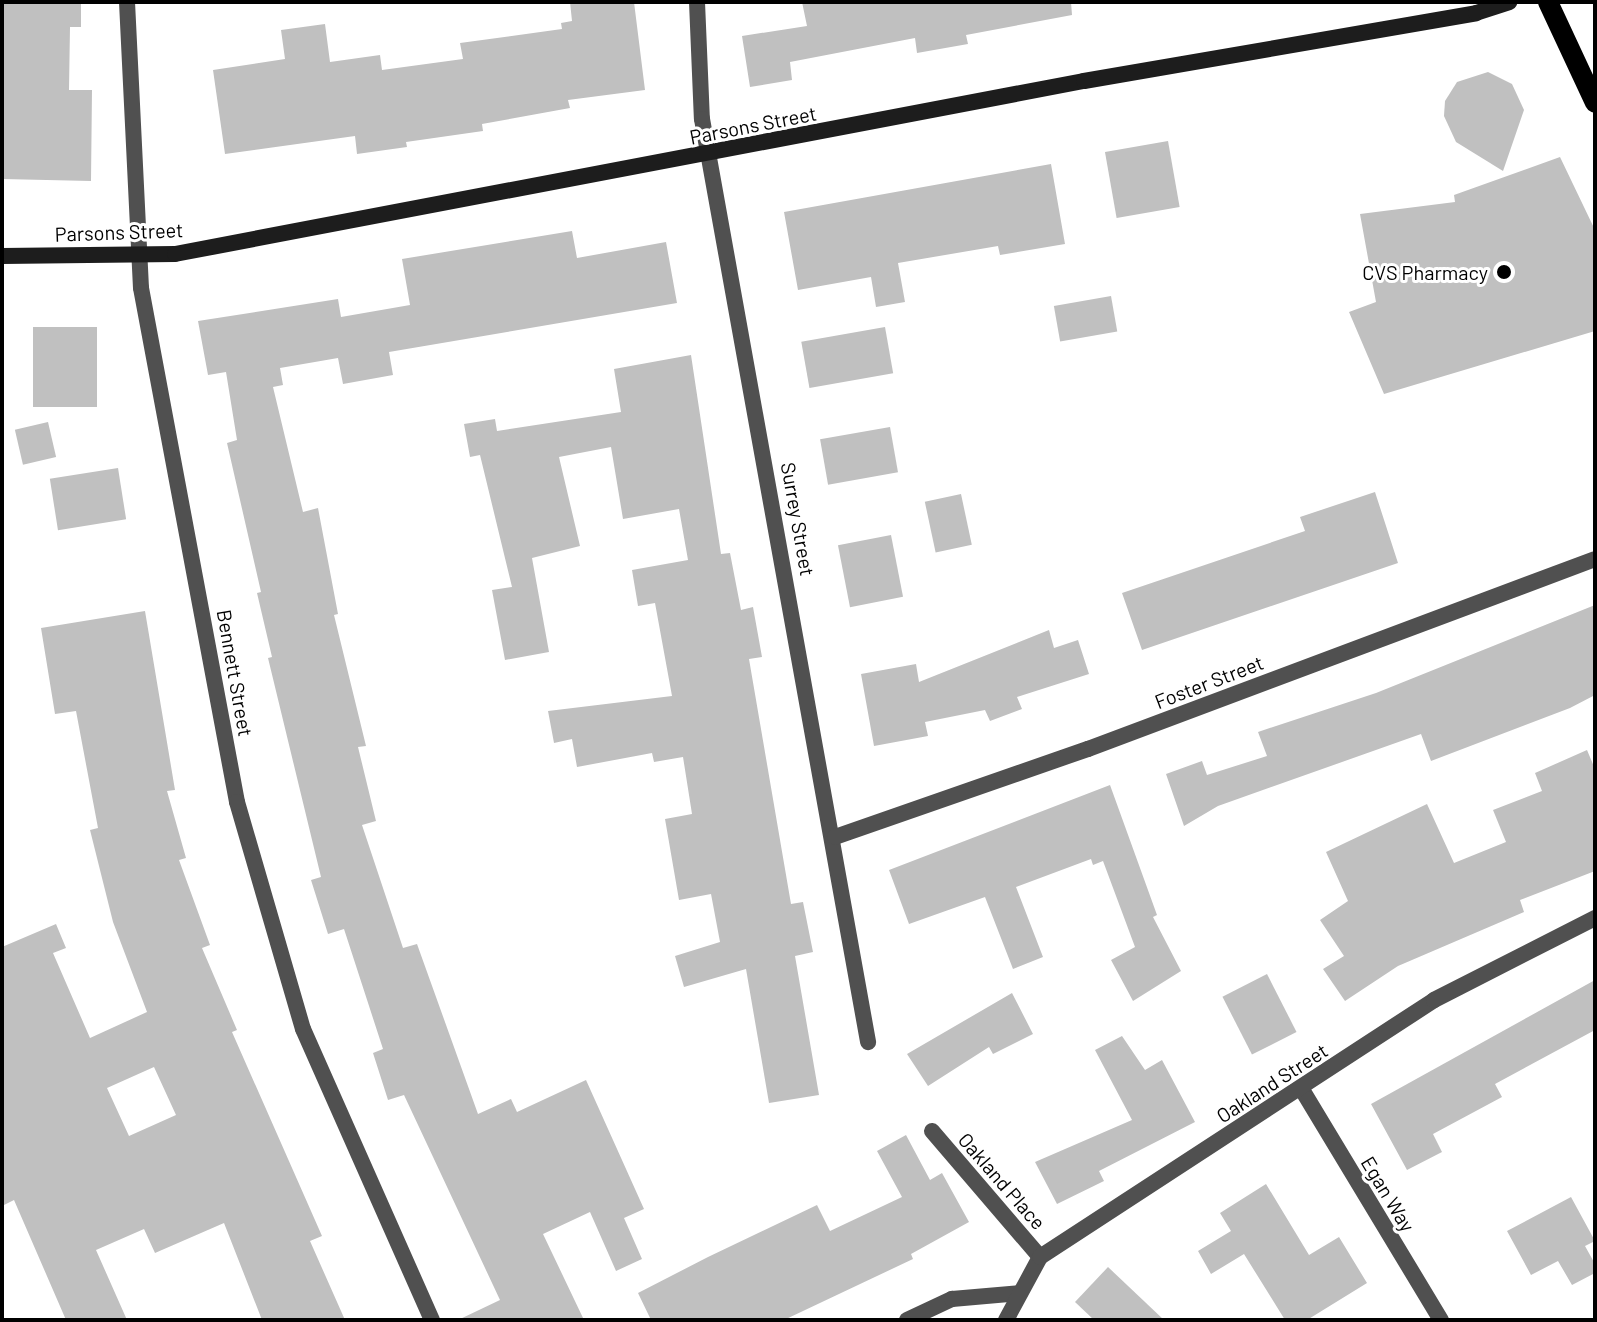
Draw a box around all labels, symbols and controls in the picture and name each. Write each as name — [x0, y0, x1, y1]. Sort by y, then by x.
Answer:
street label: Parsons Street — [688, 101, 818, 149]
street label: Parsons Street — [54, 218, 184, 246]
place label: CVS Pharmacy — [1362, 260, 1488, 284]
marker: CVS Pharmacy — [1495, 263, 1513, 281]
street label: Surrey Street — [776, 460, 820, 578]
street label: Bennett Street — [212, 608, 258, 738]
street label: Foster Street — [1151, 650, 1267, 714]
street label: Oakland Street — [1212, 1038, 1332, 1128]
street label: Oakland Place — [953, 1128, 1051, 1234]
street label: Egan Way — [1356, 1152, 1420, 1236]

